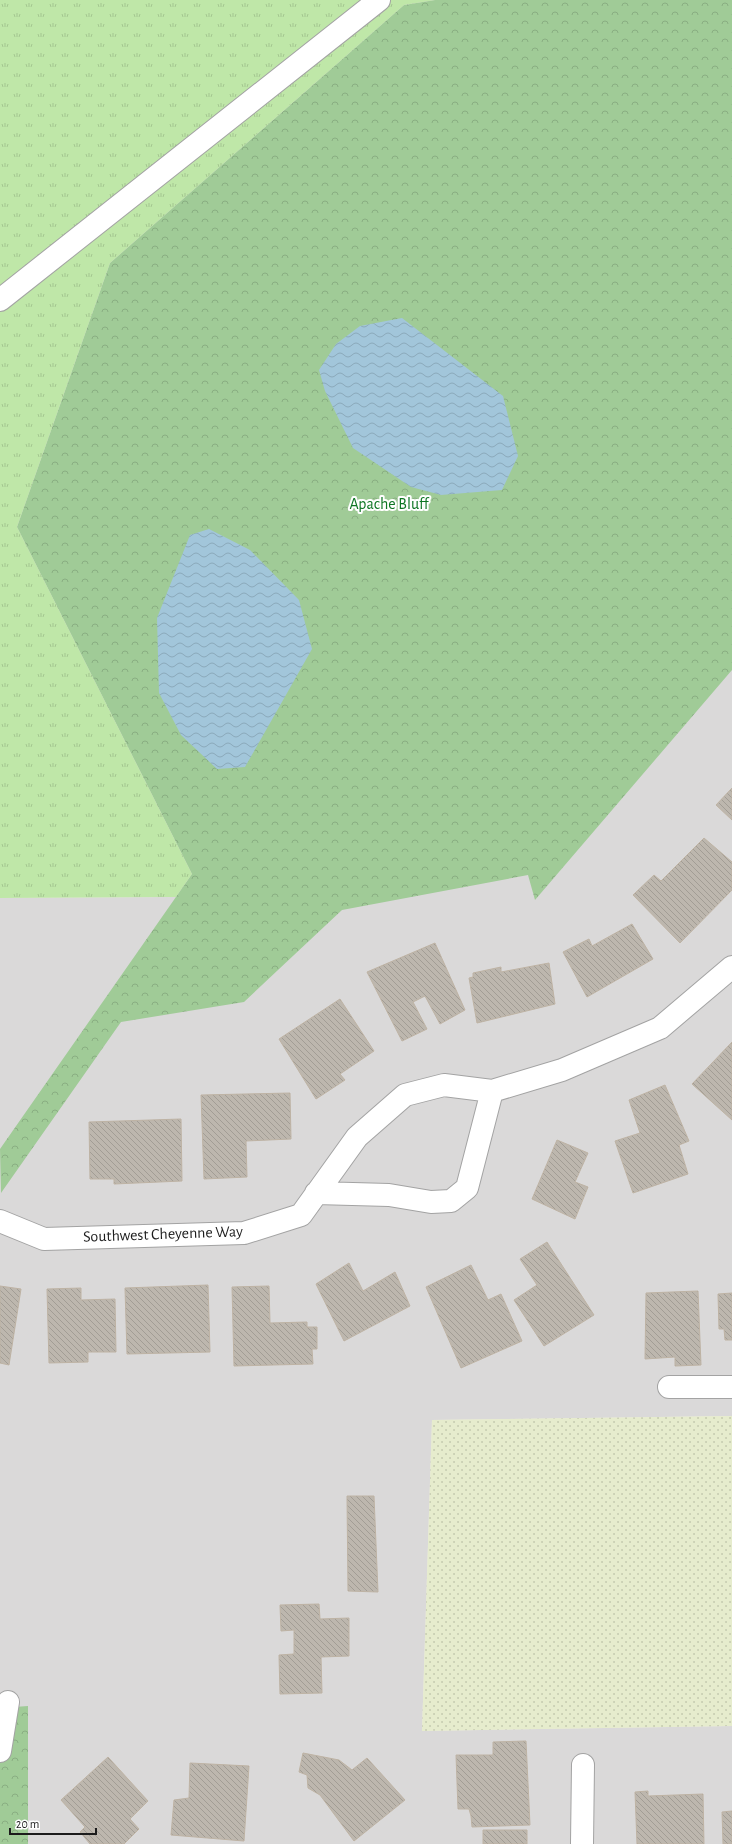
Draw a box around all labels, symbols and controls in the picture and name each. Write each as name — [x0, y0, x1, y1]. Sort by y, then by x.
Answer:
park label: Apache Bluff — [349, 496, 430, 512]
street label: Southwest Cheyenne Way — [83, 1223, 243, 1246]
scale bar — [10, 1810, 96, 1836]
text: 20 m — [16, 1818, 39, 1830]

